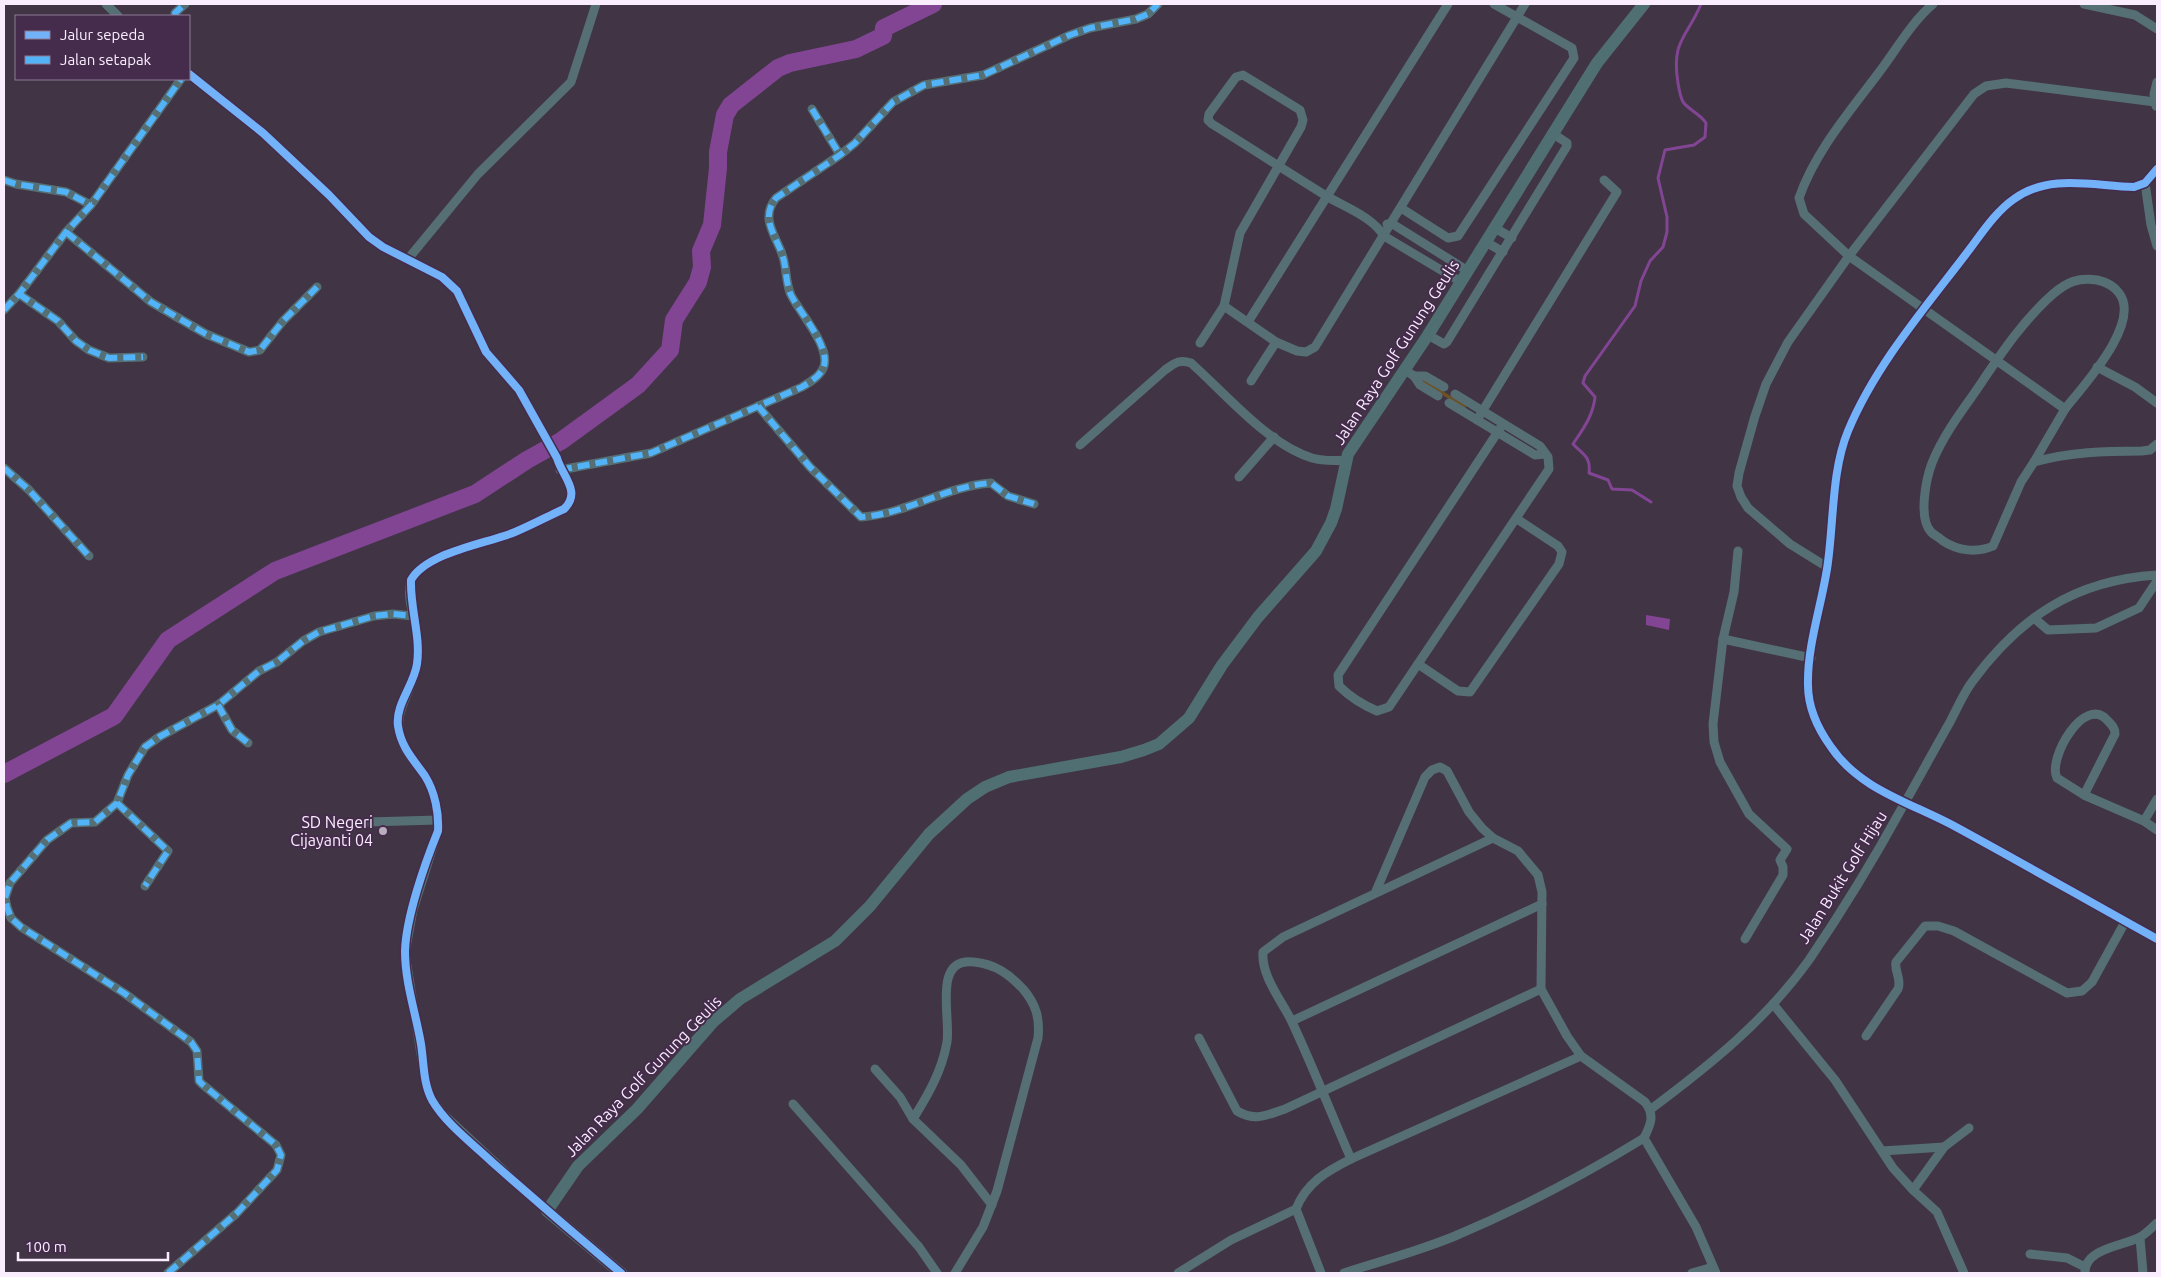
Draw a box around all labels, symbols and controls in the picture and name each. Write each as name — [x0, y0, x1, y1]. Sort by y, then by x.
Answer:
legend — [15, 15, 190, 80]
text: Jalur sepeda — [60, 26, 145, 43]
text: Jalan setapak — [60, 51, 152, 68]
street label: Jalan Raya Golf Gunung Geulis — [1329, 256, 1463, 448]
street label: Jalan Bukit Golf Hijau — [1794, 807, 1890, 947]
place label: SD Negeri Cijayanti 04 — [290, 813, 373, 849]
marker: SD Negeri Cijayanti 04 — [377, 825, 389, 837]
street label: Jalan Raya Golf Gunung Geulis — [561, 992, 725, 1160]
scale bar — [18, 1230, 168, 1262]
text: 100 m — [25, 1238, 67, 1255]

